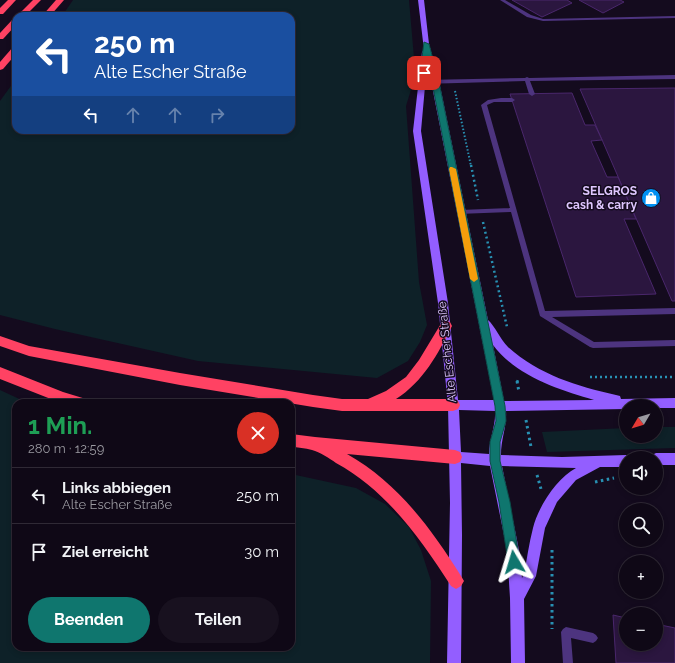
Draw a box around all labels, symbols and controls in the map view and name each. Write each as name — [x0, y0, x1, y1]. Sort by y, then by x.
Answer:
text: 250 m — [94, 27, 175, 60]
icon: left — [28, 28, 80, 80]
pin — [407, 56, 441, 90]
text: Alte Escher Straße — [94, 61, 247, 82]
icon: arrive — [413, 62, 435, 84]
icon: left — [80, 104, 102, 126]
icon: ahead — [122, 104, 144, 126]
icon: ahead — [164, 104, 186, 126]
icon: right — [206, 104, 228, 126]
place label: SELGROS cash & carry — [566, 184, 637, 212]
shop icon: SELGROS cash & carry — [640, 187, 662, 209]
street label: Alte Escher Straße — [435, 301, 459, 403]
north arrow — [619, 399, 663, 443]
map controls — [619, 399, 663, 651]
text: 1 Min. — [28, 411, 92, 440]
button: close — [237, 412, 279, 454]
text: 280 m · 12:59 — [28, 441, 104, 456]
button: sound — [619, 451, 663, 495]
text: Links abbiegen — [62, 479, 171, 497]
icon: left — [28, 485, 50, 507]
text: 250 m — [236, 487, 279, 505]
text: Alte Escher Straße — [62, 497, 172, 512]
button: search — [619, 503, 663, 547]
icon: arrive — [28, 541, 50, 563]
position arrow — [493, 541, 535, 583]
text: Ziel erreicht — [62, 543, 149, 561]
text: 30 m — [244, 543, 279, 561]
button: + — [619, 555, 663, 599]
button: Beenden — [28, 597, 150, 643]
button: Teilen — [158, 597, 279, 643]
button: − — [619, 607, 663, 651]

